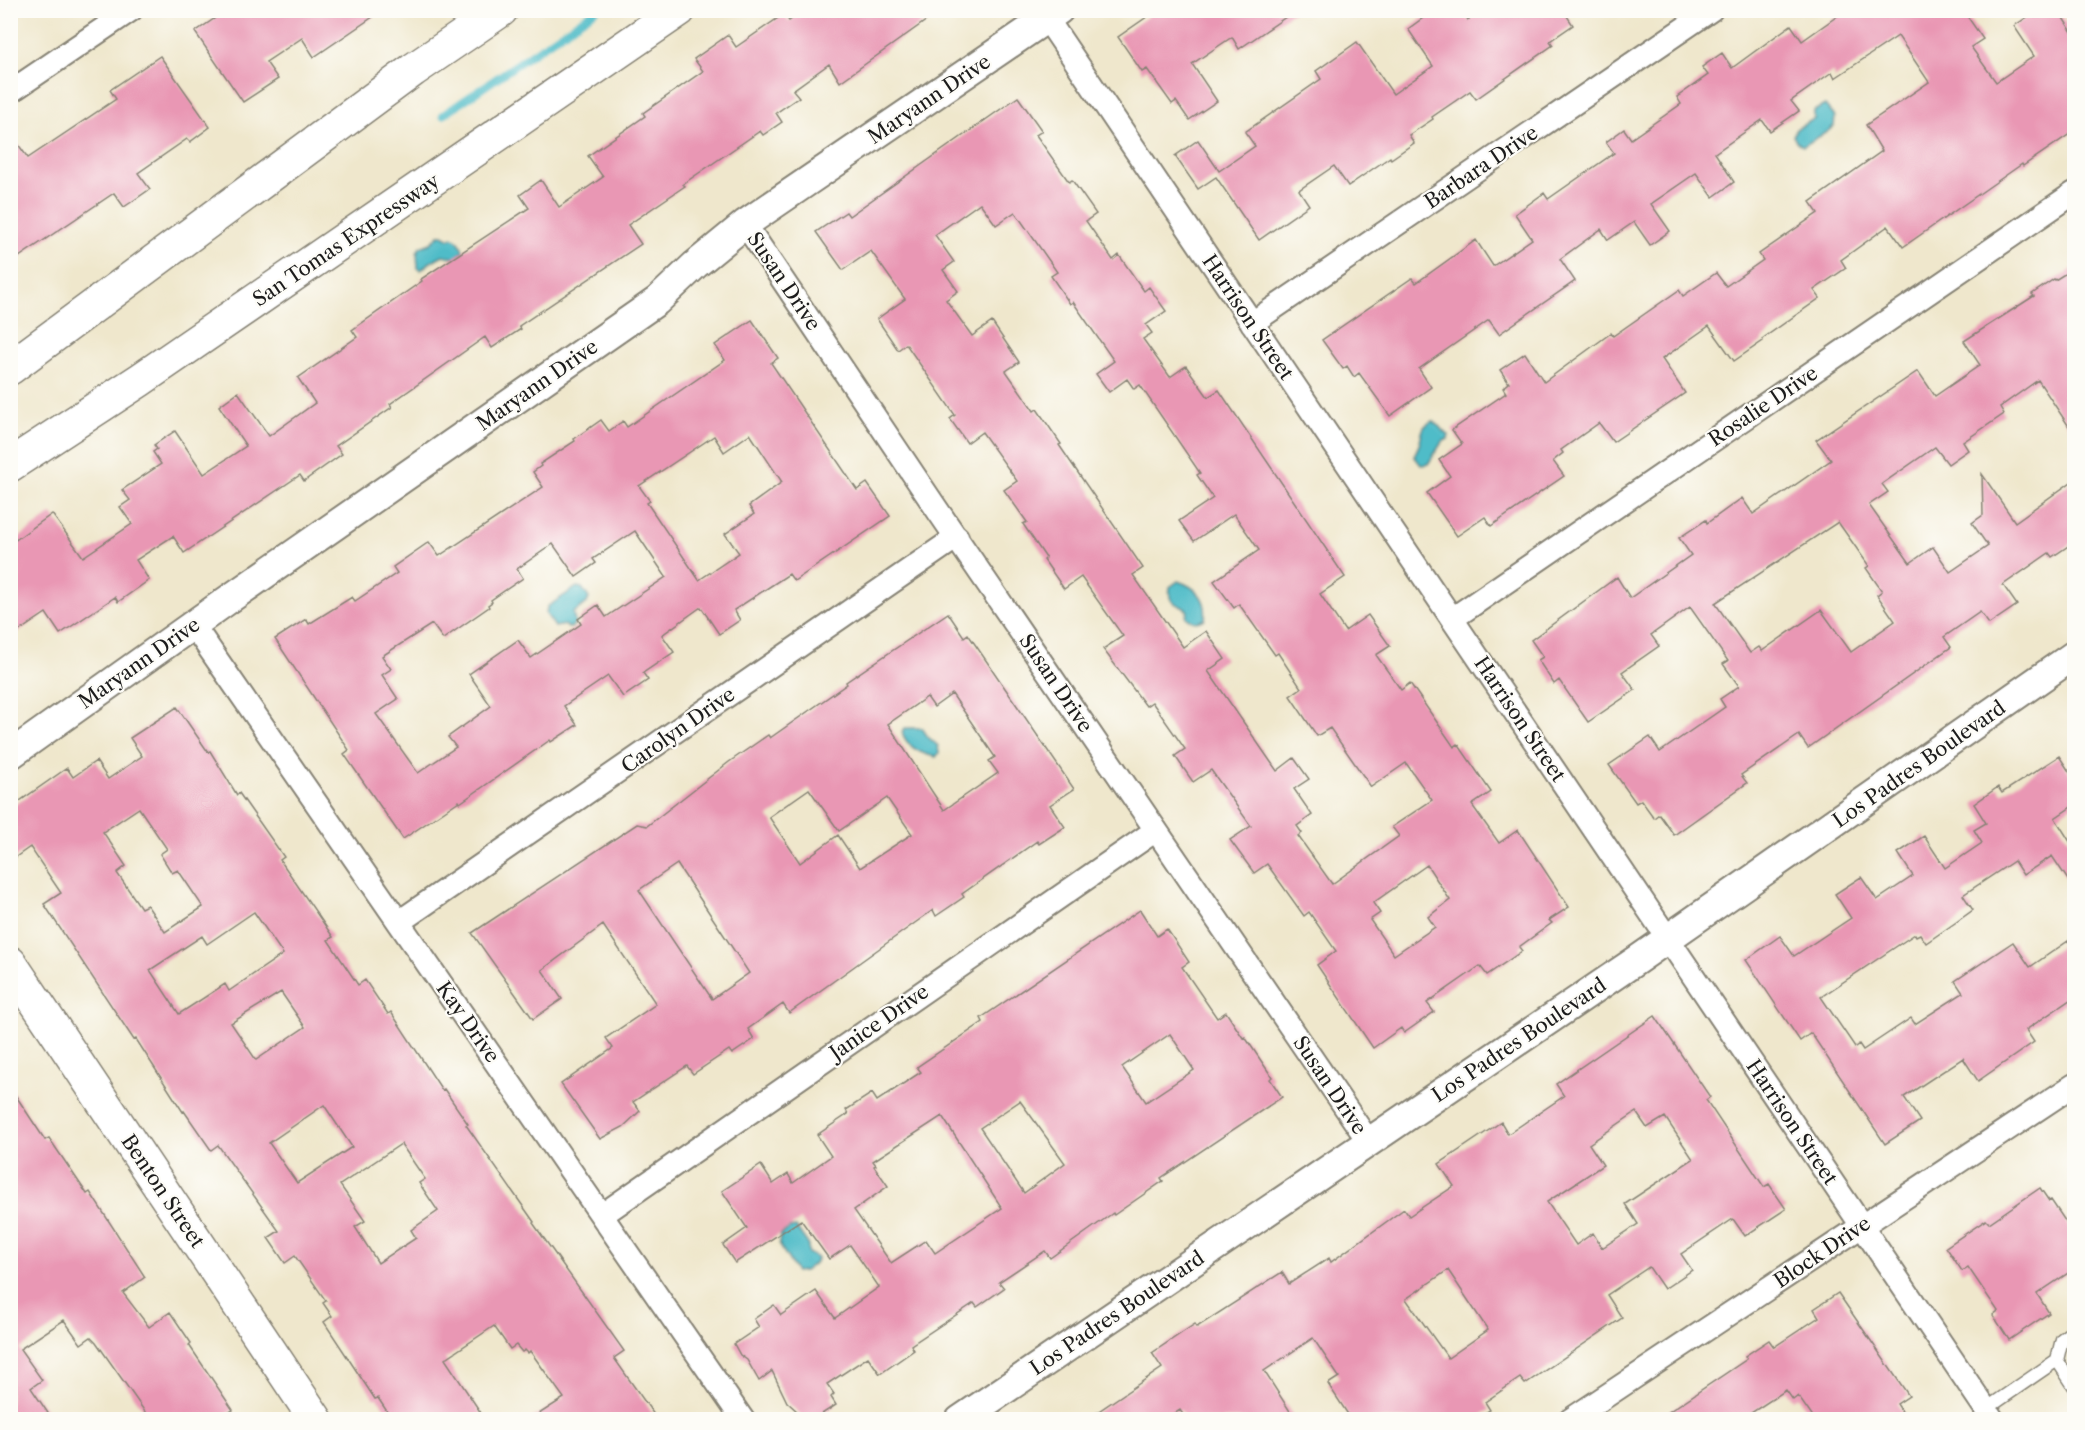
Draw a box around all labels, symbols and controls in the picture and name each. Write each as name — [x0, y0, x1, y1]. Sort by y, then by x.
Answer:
street label: Maryann Drive — [863, 49, 995, 149]
street label: Barbara Drive — [1420, 120, 1542, 214]
street label: San Tomas Expressway — [248, 168, 445, 311]
street label: Susan Drive — [742, 227, 826, 335]
street label: Harrison Street — [1197, 250, 1299, 384]
street label: Maryann Drive — [472, 334, 602, 436]
street label: Rosalie Drive — [1704, 361, 1822, 451]
street label: Maryann Drive — [74, 612, 204, 714]
street label: Susan Drive — [1014, 629, 1098, 737]
street label: Harrison Street — [1469, 652, 1571, 786]
street label: Carolyn Drive — [617, 682, 739, 778]
street label: Los Padres Boulevard — [1828, 695, 2010, 833]
street label: Los Padres Boulevard — [1427, 973, 1611, 1107]
street label: Kay Drive — [431, 977, 505, 1067]
street label: Janice Drive — [823, 979, 933, 1067]
street label: Susan Drive — [1288, 1031, 1372, 1139]
street label: Harrison Street — [1741, 1055, 1843, 1189]
street label: Benton Street — [116, 1130, 210, 1252]
street label: Block Drive — [1769, 1211, 1875, 1293]
street label: Los Padres Boulevard — [1025, 1246, 1209, 1380]

